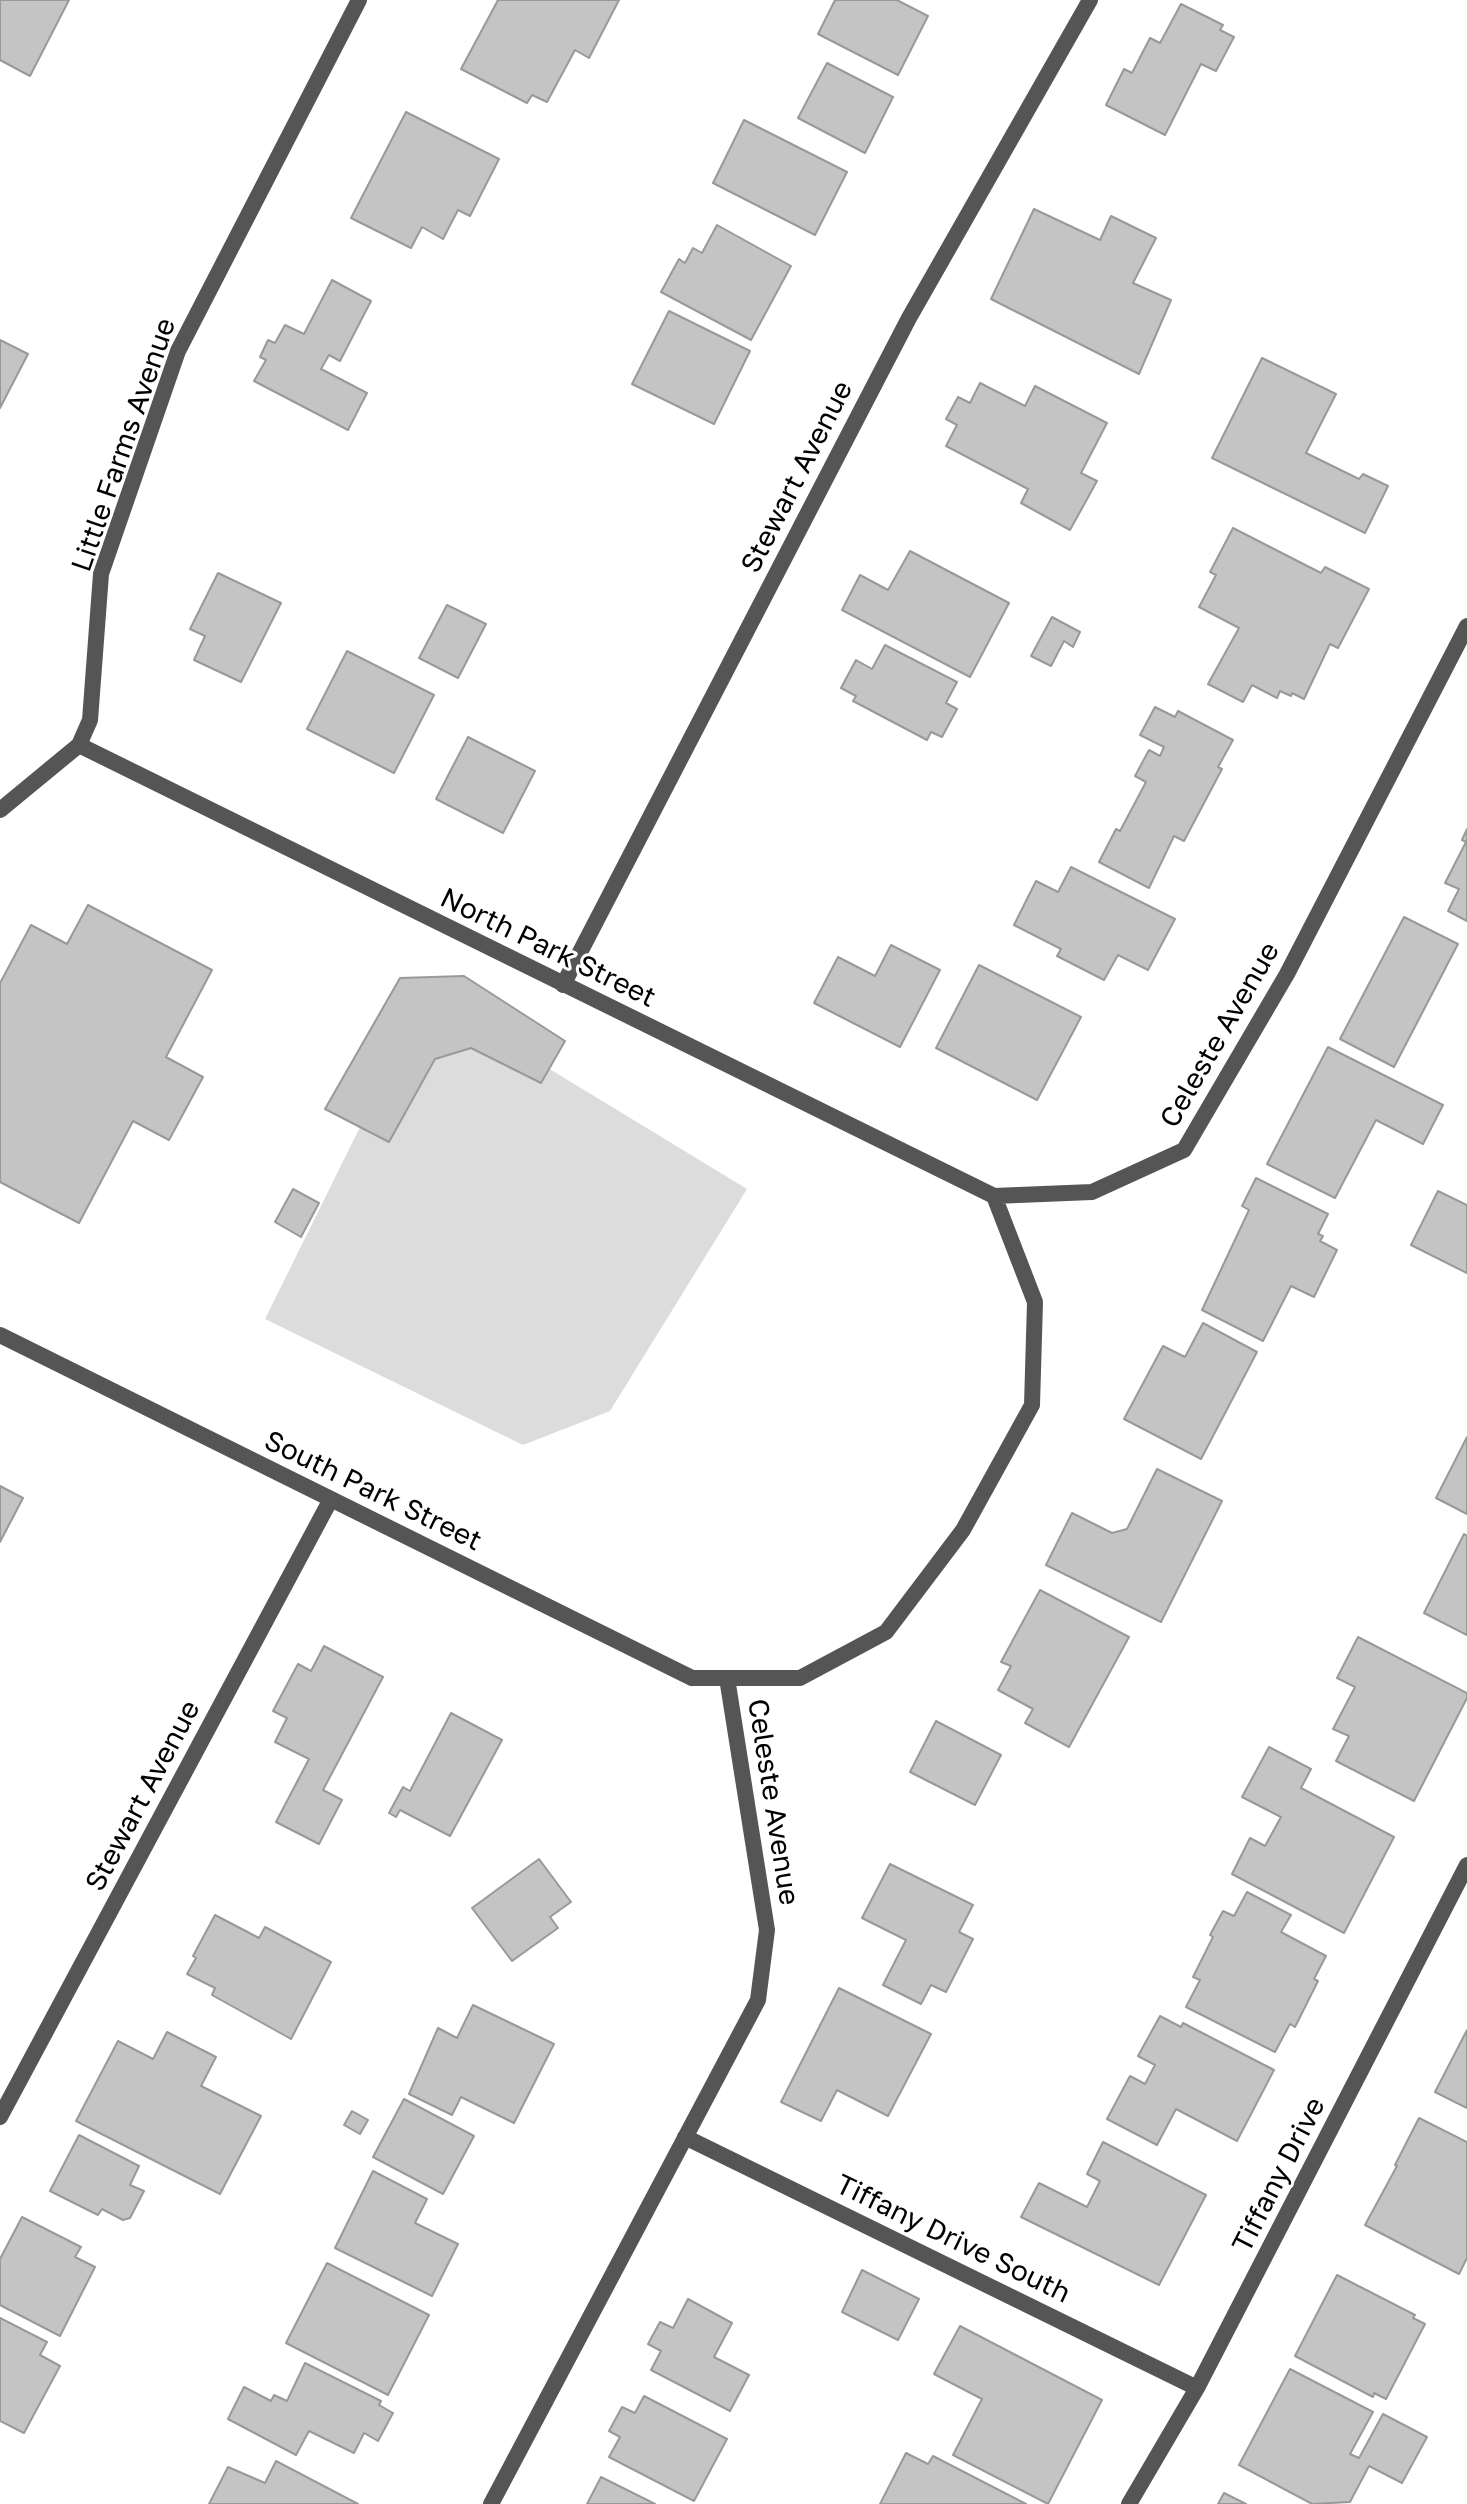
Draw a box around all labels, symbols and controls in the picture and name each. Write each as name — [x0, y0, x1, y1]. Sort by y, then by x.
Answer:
street label: Little Farms Avenue — [65, 314, 183, 576]
street label: Stewart Avenue — [734, 375, 860, 579]
street label: North Park Street — [435, 881, 661, 1015]
street label: Celeste Avenue — [1153, 936, 1287, 1134]
street label: South Park Street — [259, 1424, 487, 1558]
street label: Stewart Avenue — [79, 1695, 207, 1897]
street label: Celeste Avenue — [740, 1696, 806, 1908]
street label: Tiffany Drive — [1226, 2092, 1332, 2258]
street label: Tiffany Drive South — [830, 2168, 1076, 2310]

